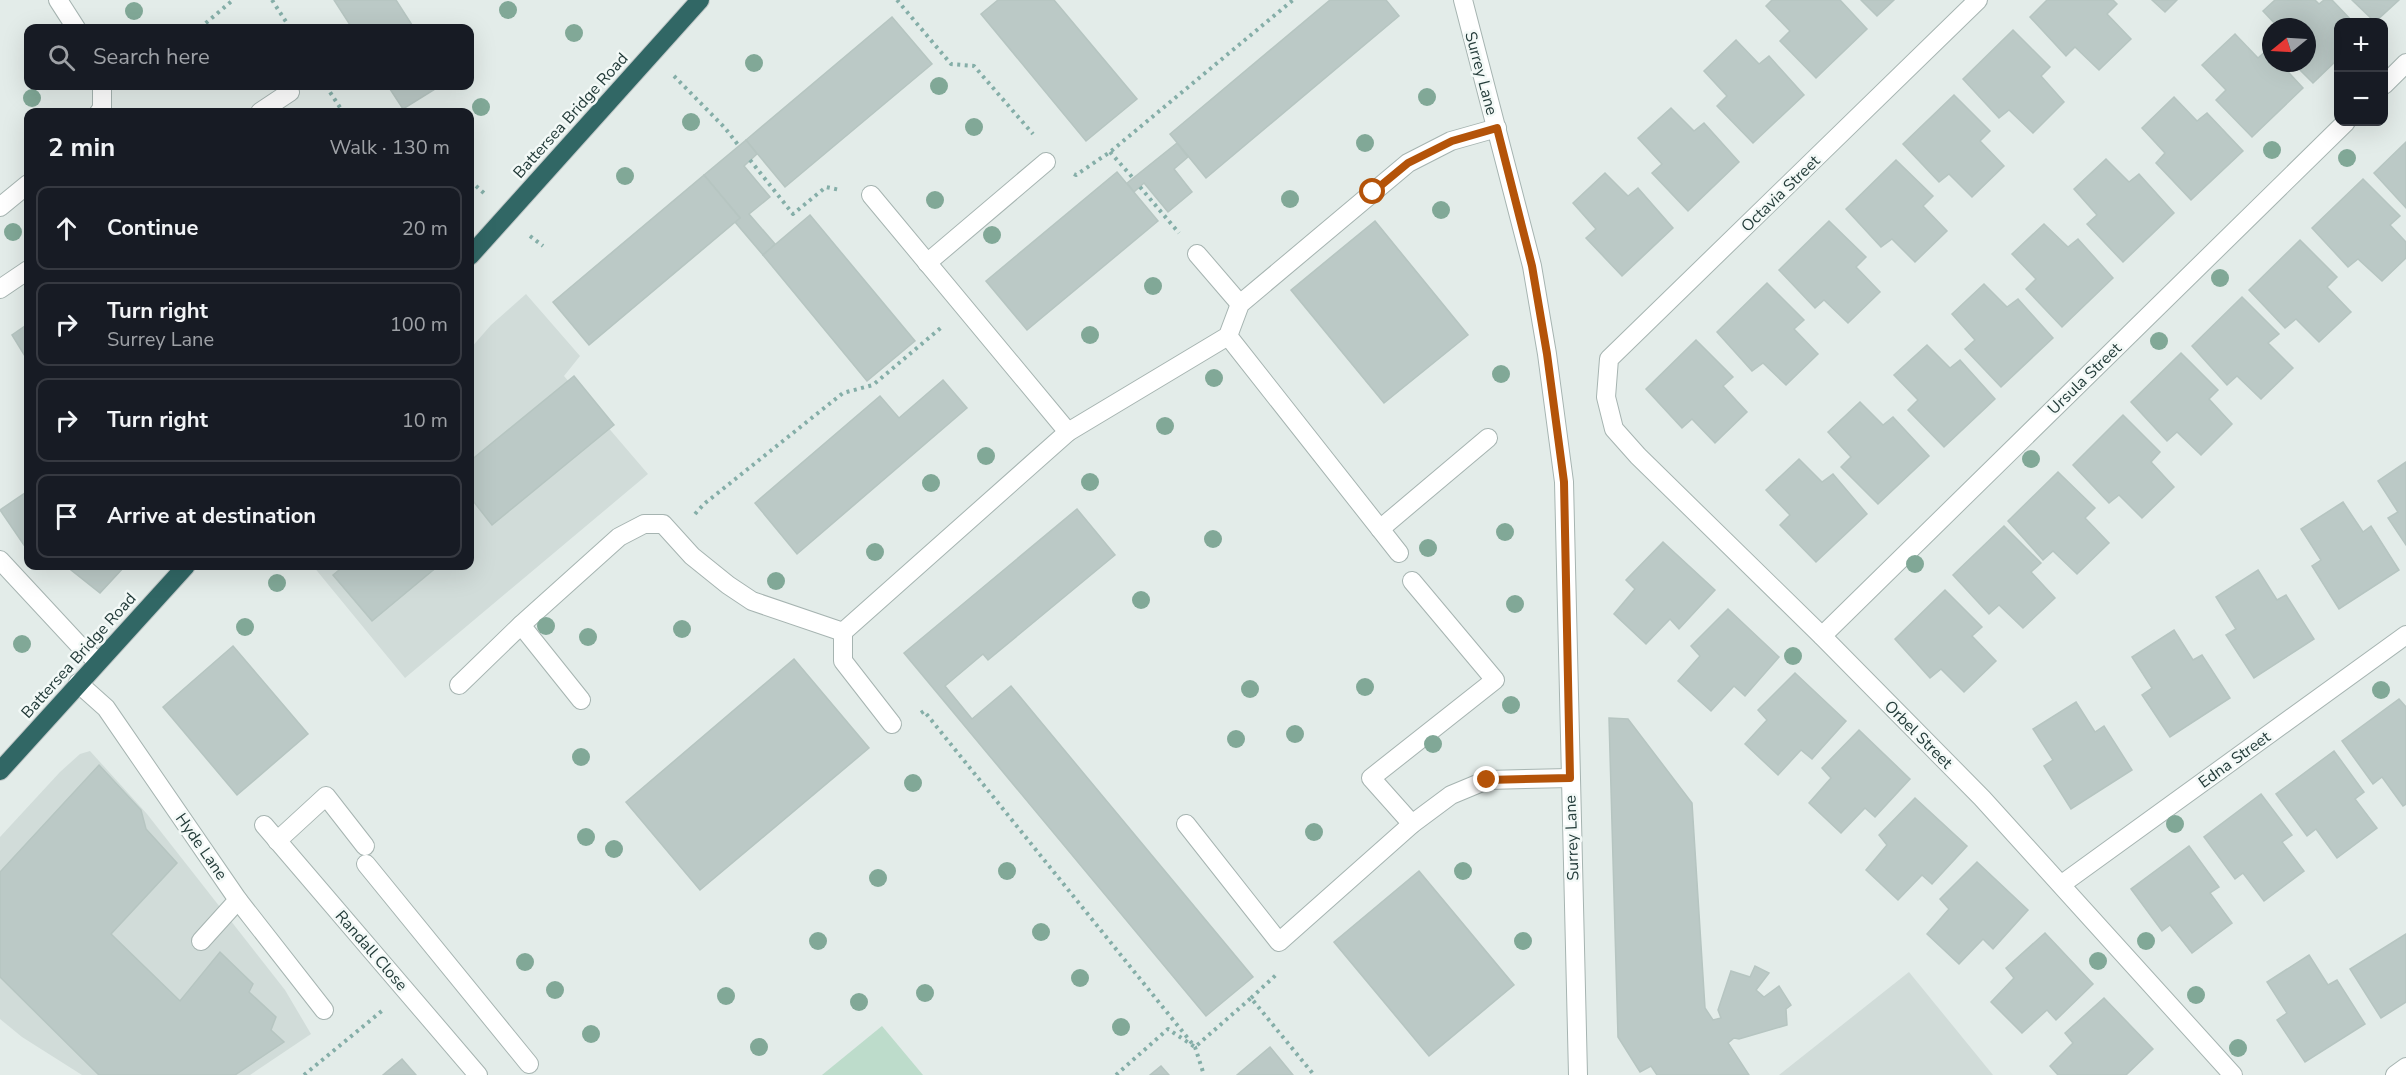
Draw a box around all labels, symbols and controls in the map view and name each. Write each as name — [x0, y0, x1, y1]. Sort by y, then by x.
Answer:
north arrow — [2262, 18, 2316, 72]
map controls — [2334, 18, 2388, 126]
button: + — [2334, 18, 2388, 72]
search box — [24, 24, 474, 90]
street label: Surrey Lane — [1459, 29, 1503, 117]
icon: search — [45, 41, 78, 74]
text: Search here — [93, 42, 210, 72]
street label: Battersea Bridge Road — [508, 48, 633, 183]
button: − — [2334, 72, 2388, 126]
text: 2 min — [48, 130, 115, 165]
text: Walk · 130 m — [330, 134, 450, 161]
street label: Octavia Street — [1736, 150, 1825, 237]
route start — [1359, 178, 1385, 204]
icon: ahead — [50, 212, 83, 245]
text: Continue — [107, 213, 198, 243]
text: 20 m — [402, 215, 448, 242]
text: Turn right — [107, 296, 208, 326]
icon: right — [50, 308, 83, 341]
text: 100 m — [390, 311, 448, 338]
text: Surrey Lane — [107, 326, 214, 353]
street label: Ursula Street — [2043, 338, 2127, 420]
icon: right — [50, 404, 83, 437]
text: Turn right — [107, 405, 208, 435]
text: 10 m — [402, 407, 448, 434]
icon: arrive — [50, 500, 83, 533]
text: Arrive at destination — [107, 501, 316, 531]
street label: Battersea Bridge Road — [16, 588, 141, 723]
street label: Orbel Street — [1879, 696, 1958, 774]
street label: Edna Street — [2194, 726, 2275, 793]
route end — [1473, 766, 1499, 792]
street label: Surrey Lane — [1560, 795, 1584, 881]
street label: Hyde Lane — [170, 809, 232, 884]
street label: Randall Close — [330, 906, 412, 996]

